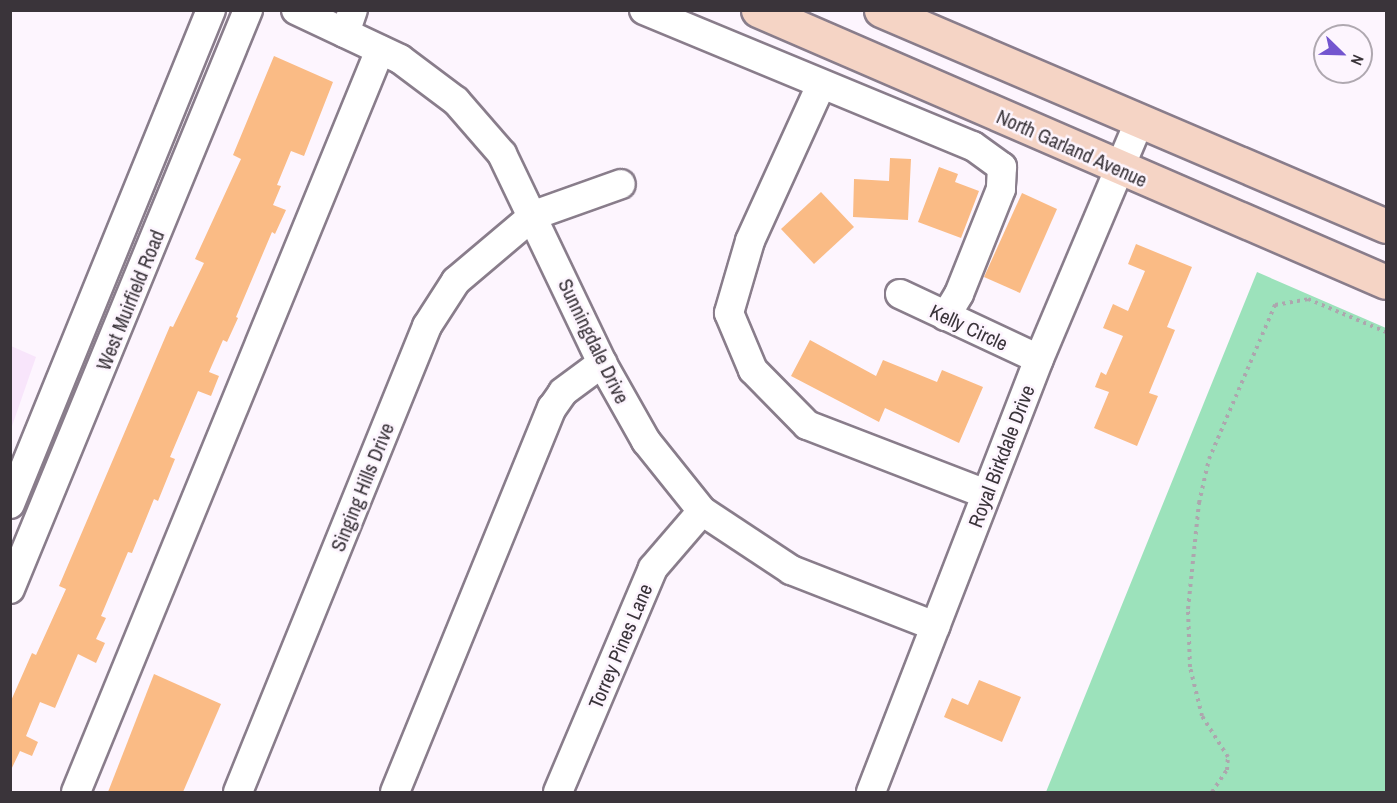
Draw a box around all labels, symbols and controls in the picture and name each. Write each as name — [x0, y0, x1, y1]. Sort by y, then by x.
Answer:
north arrow — [1313, 24, 1373, 84]
text: N — [1346, 52, 1370, 69]
street label: North Garland Avenue — [993, 104, 1151, 192]
street label: West Muirfield Road — [91, 226, 169, 374]
street label: Sunningdale Drive — [553, 275, 635, 407]
street label: Kelly Circle — [926, 299, 1012, 355]
street label: Royal Birkdale Drive — [963, 382, 1039, 530]
street label: Singing Hills Drive — [325, 419, 399, 555]
street label: Torrey Pines Lane — [583, 580, 657, 712]

